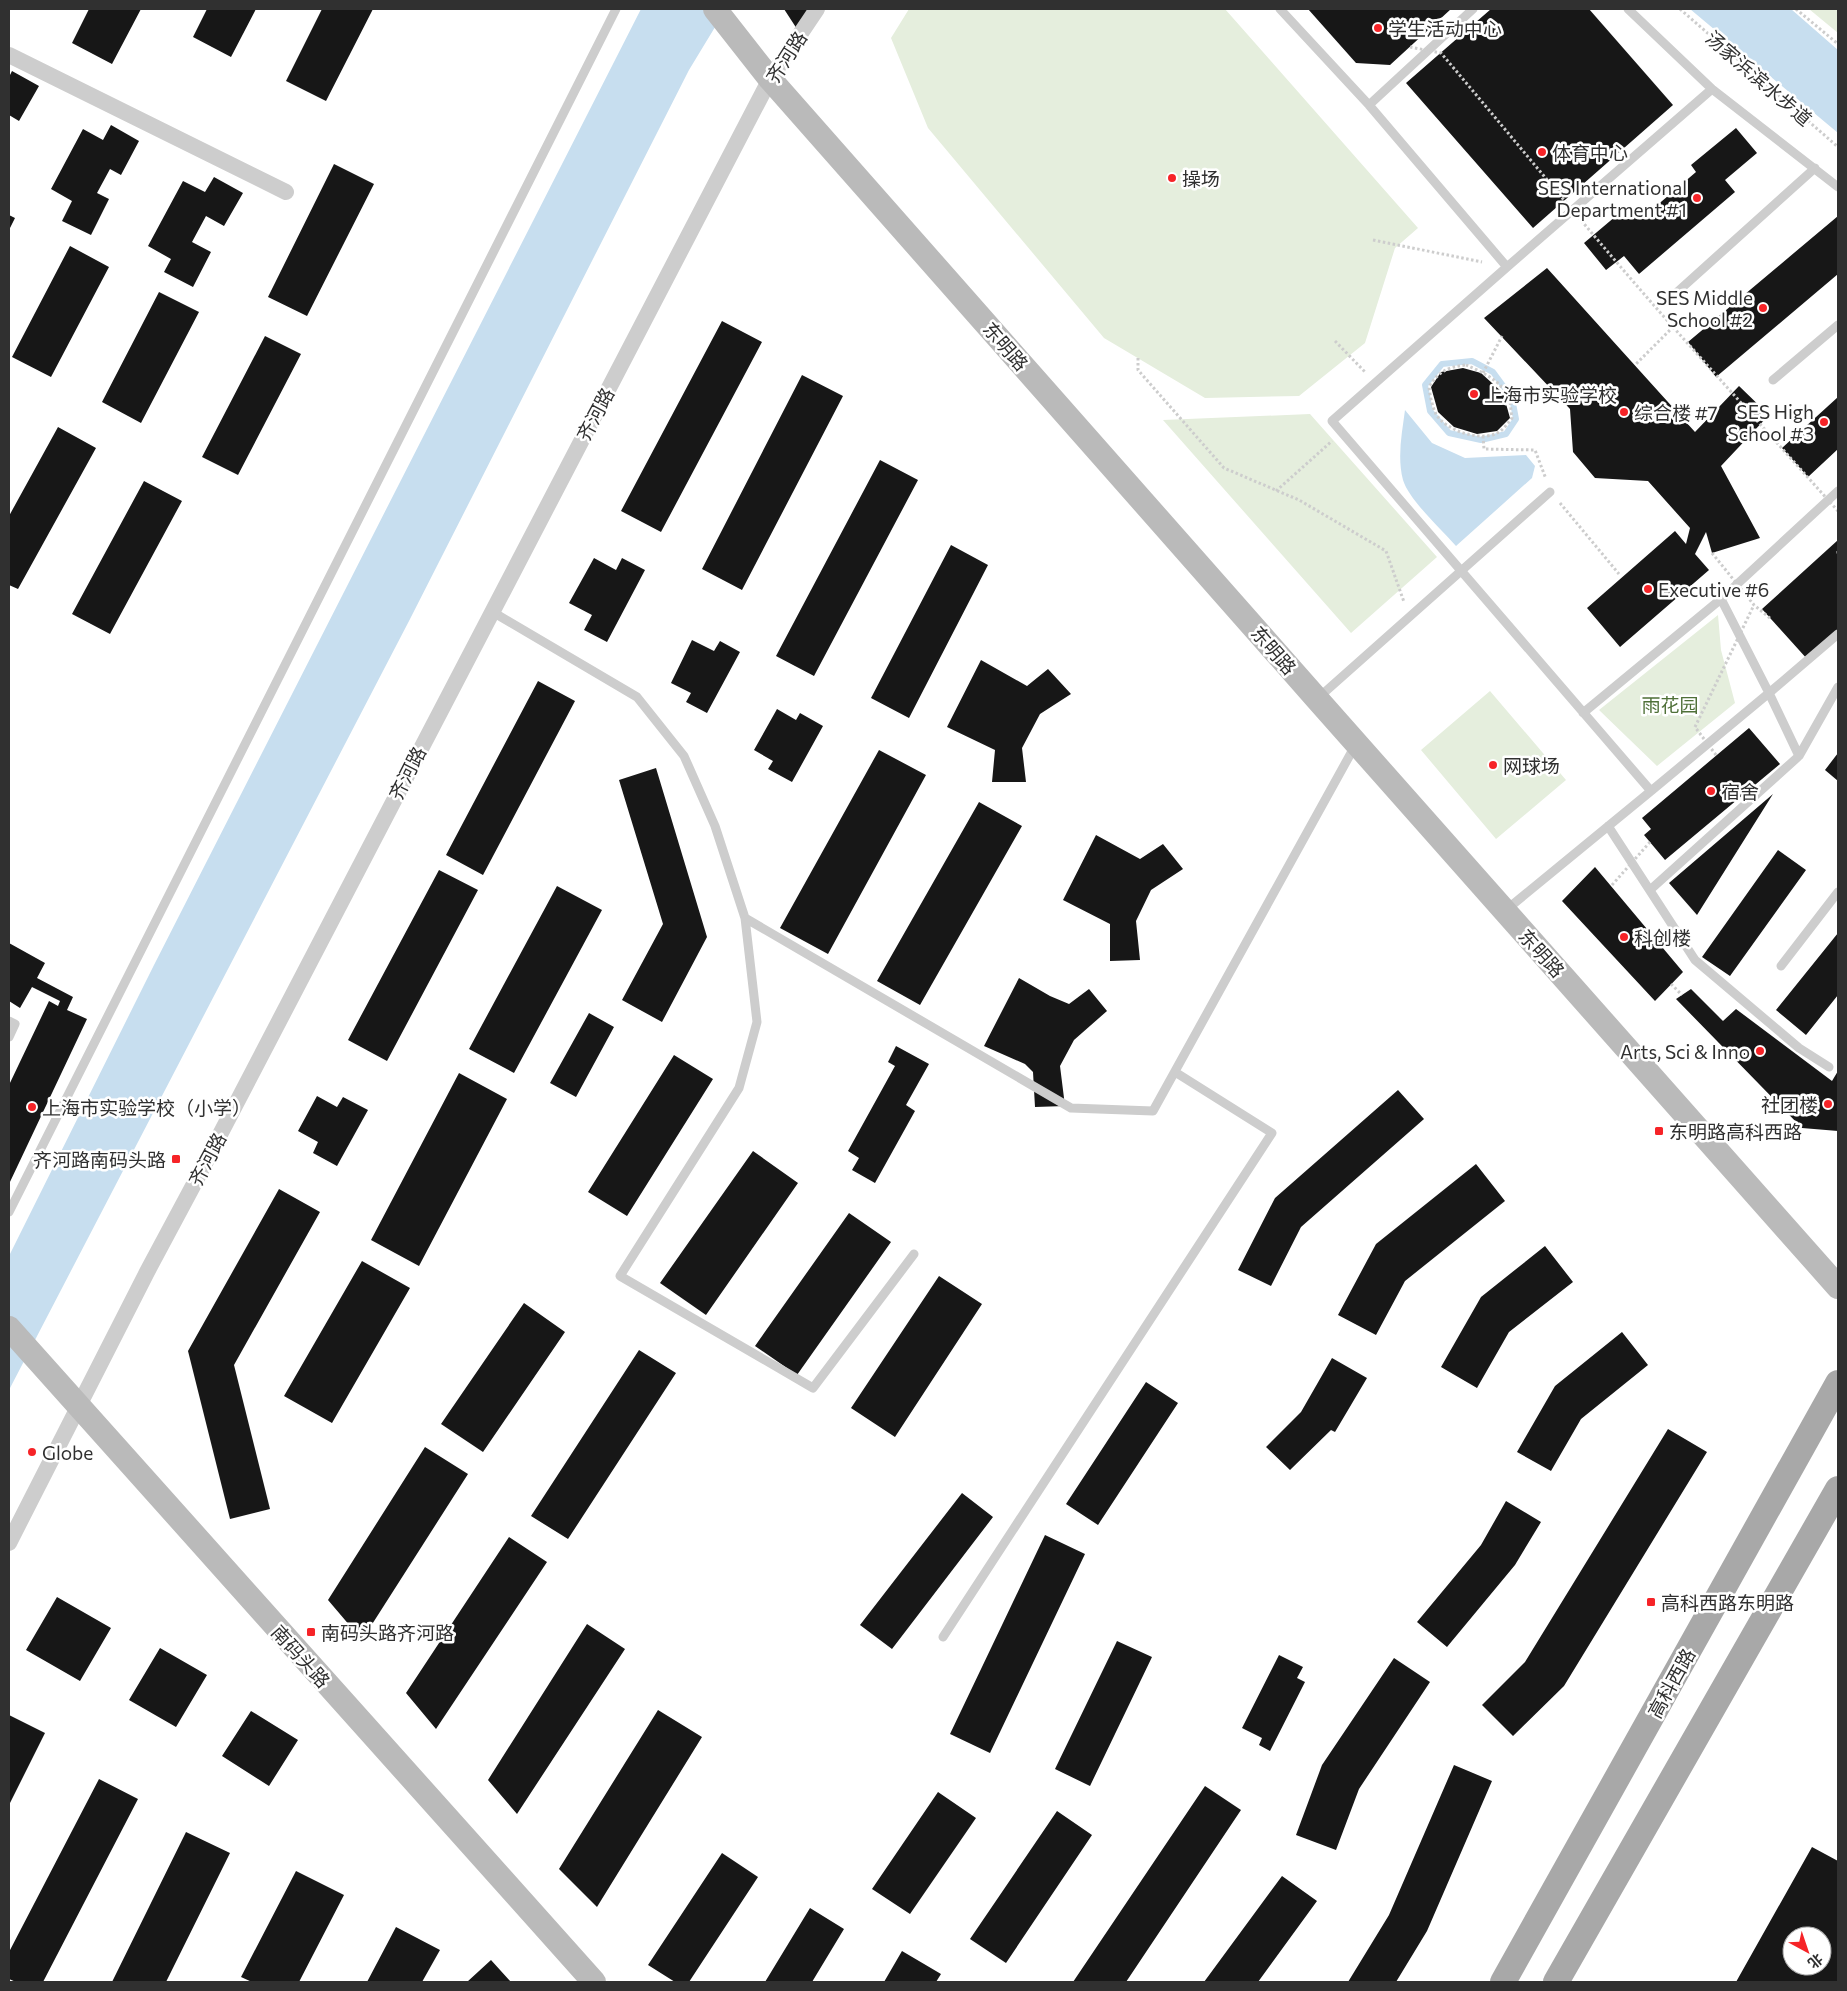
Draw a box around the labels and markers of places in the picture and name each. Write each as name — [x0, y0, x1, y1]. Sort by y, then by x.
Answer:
place label: 学生活动中心 — [1388, 17, 1502, 40]
marker: 学生活动中心 — [1372, 22, 1384, 34]
place label: 体育中心 — [1552, 141, 1628, 164]
marker: 体育中心 — [1536, 146, 1548, 158]
place label: 操场 — [1182, 167, 1220, 190]
marker: 操场 — [1166, 172, 1178, 184]
place label: SES International Department #1 — [1538, 176, 1687, 221]
marker: SES International Department #1 — [1691, 192, 1703, 204]
place label: SES Middle School #2 — [1656, 286, 1753, 331]
marker: SES Middle School #2 — [1757, 302, 1769, 314]
place label: 上海市实验学校 — [1484, 383, 1617, 406]
marker: 上海市实验学校 — [1468, 388, 1480, 400]
place label: SES High School #3 — [1728, 400, 1814, 445]
place label: 综合楼 #7 — [1634, 401, 1718, 424]
marker: 综合楼 #7 — [1618, 406, 1630, 418]
marker: SES High School #3 — [1818, 416, 1830, 428]
place label: Executive #6 — [1658, 578, 1769, 601]
marker: Executive #6 — [1642, 583, 1654, 595]
place label: 网球场 — [1503, 754, 1560, 777]
marker: 网球场 — [1487, 759, 1499, 771]
place label: 宿舍 — [1721, 780, 1759, 803]
marker: 宿舍 — [1705, 785, 1717, 797]
place label: 科创楼 — [1634, 926, 1691, 949]
marker: 科创楼 — [1618, 931, 1630, 943]
place label: Arts, Sci & Inno — [1620, 1040, 1750, 1063]
marker: Arts, Sci & Inno — [1754, 1045, 1766, 1057]
place label: 社团楼 — [1761, 1093, 1818, 1116]
place label: 上海市实验学校（小学） — [42, 1096, 251, 1119]
marker: 社团楼 — [1822, 1098, 1834, 1110]
marker: 上海市实验学校（小学） — [26, 1101, 38, 1113]
place label: 东明路高科西路 — [1669, 1120, 1802, 1143]
marker: 东明路高科西路 — [1653, 1125, 1665, 1137]
place label: 齐河路南码头路 — [33, 1148, 166, 1171]
marker: 齐河路南码头路 — [170, 1153, 182, 1165]
place label: Globe — [42, 1441, 93, 1464]
marker: Globe — [26, 1446, 38, 1458]
place label: 高科西路东明路 — [1661, 1591, 1794, 1614]
marker: 高科西路东明路 — [1645, 1596, 1657, 1608]
place label: 南码头路齐河路 — [321, 1621, 454, 1644]
marker: 南码头路齐河路 — [305, 1626, 317, 1638]

